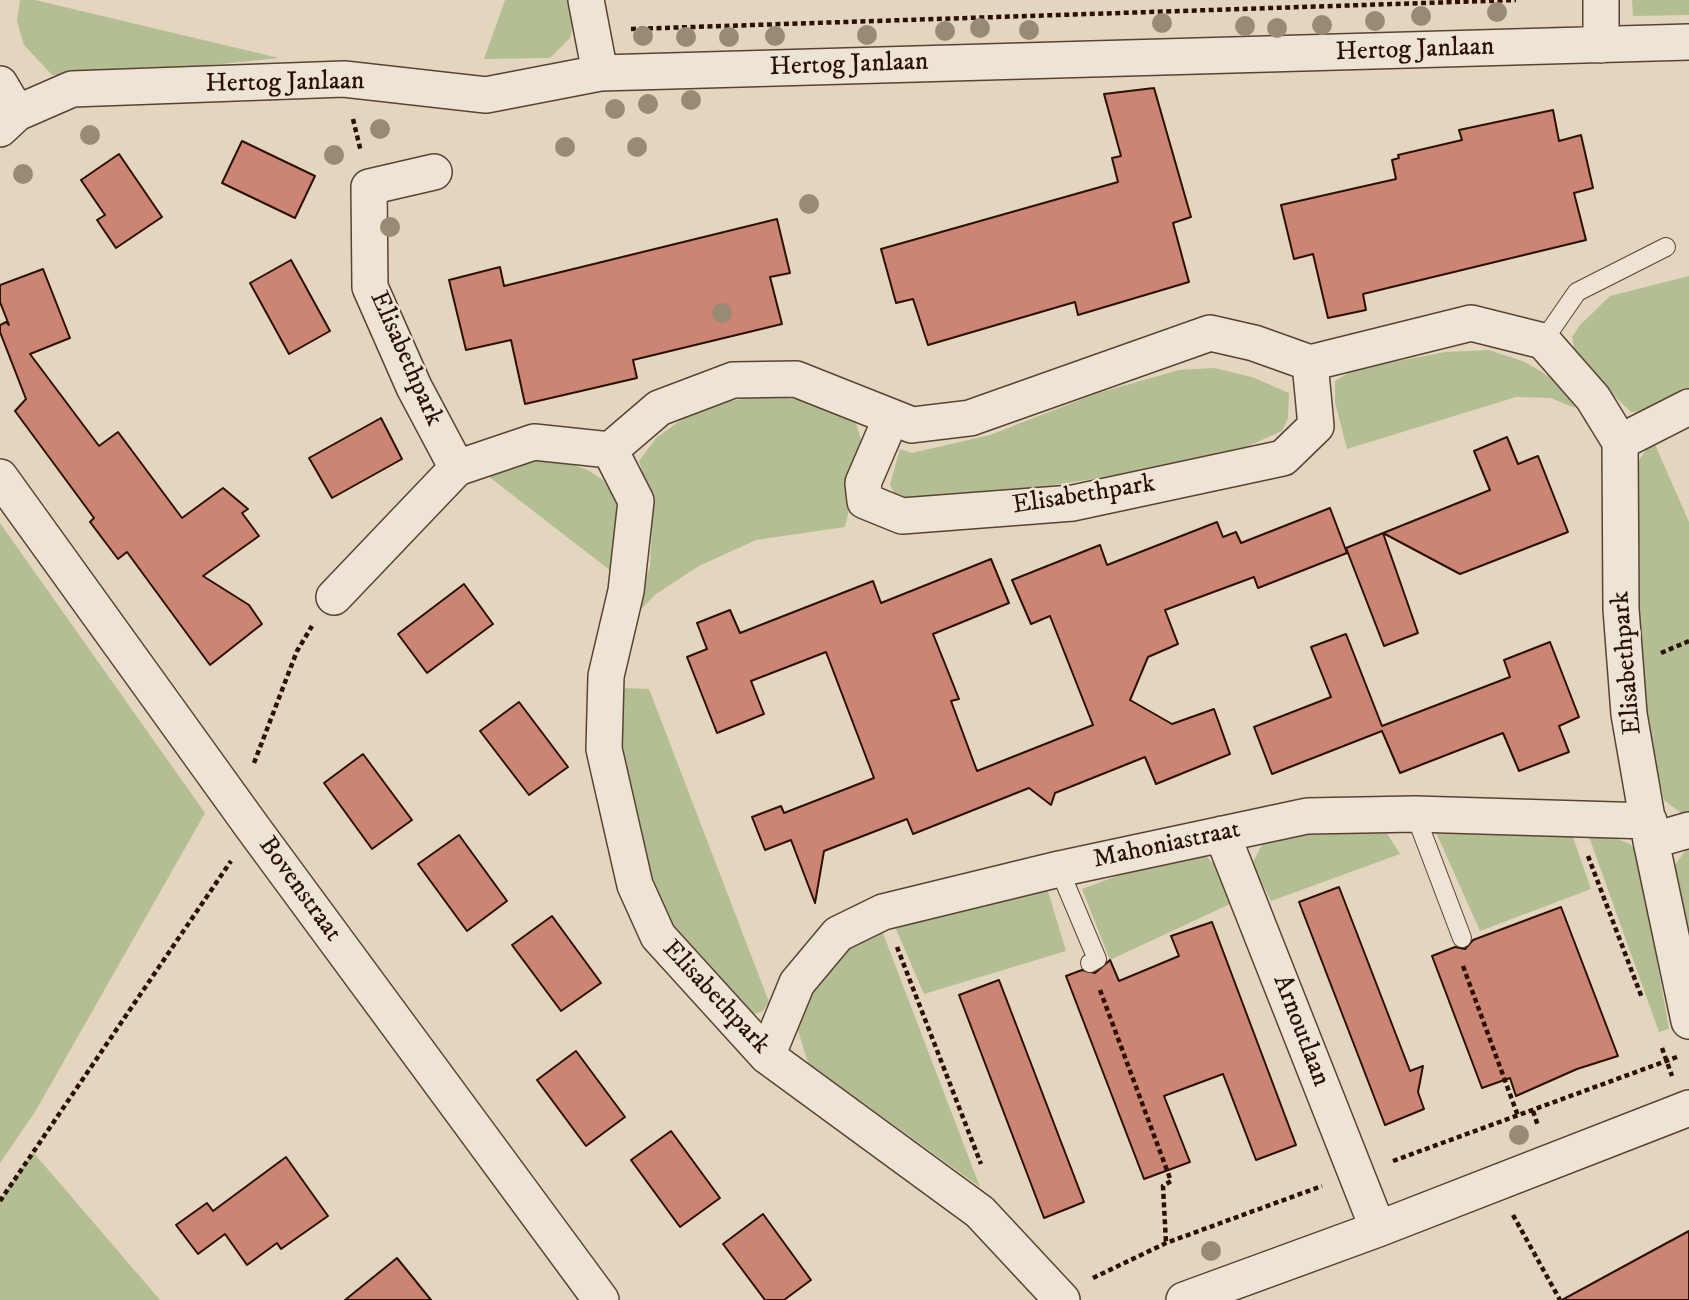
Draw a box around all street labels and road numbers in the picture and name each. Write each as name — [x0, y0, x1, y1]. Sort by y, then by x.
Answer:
street label: Hertog Janlaan — [1335, 33, 1495, 69]
street label: Hertog Janlaan — [769, 48, 929, 84]
street label: Hertog Janlaan — [205, 67, 365, 101]
street label: Elisabethpark — [361, 287, 449, 431]
street label: Elisabethpark — [1010, 469, 1158, 523]
street label: Elisabethpark — [1606, 590, 1650, 736]
street label: Mahoniastraat — [1091, 815, 1243, 877]
street label: Bovenstraat — [251, 832, 347, 948]
street label: Elisabethpark — [654, 935, 776, 1061]
street label: Arnoutlaan — [1265, 971, 1335, 1091]

